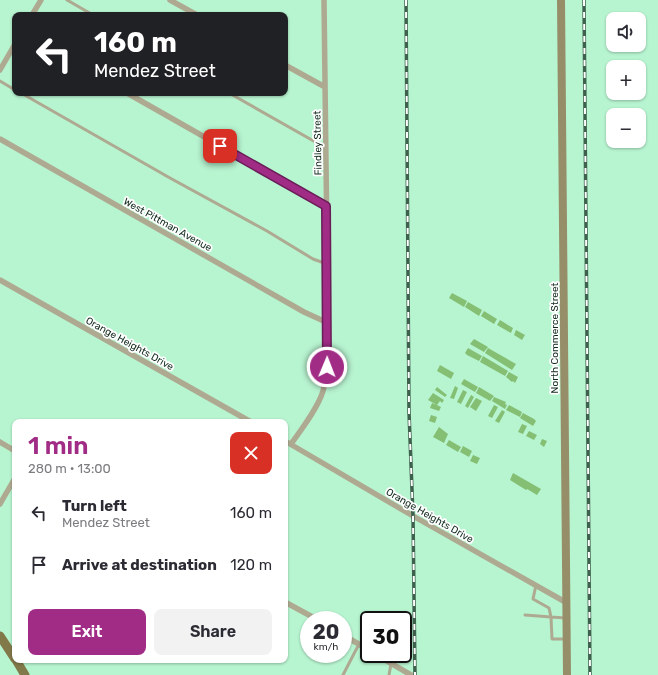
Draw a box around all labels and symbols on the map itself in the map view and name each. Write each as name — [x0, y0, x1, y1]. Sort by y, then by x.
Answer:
street label: Findley Street — [311, 110, 325, 175]
pin — [203, 129, 237, 163]
street label: West Pittman Avenue — [121, 196, 214, 254]
street label: North Commerce Street — [549, 282, 561, 393]
street label: Orange Heights Drive — [83, 315, 176, 373]
position arrow — [306, 346, 348, 388]
street label: Orange Heights Drive — [384, 486, 476, 546]
speed limit sign: 30 — [360, 611, 412, 663]

